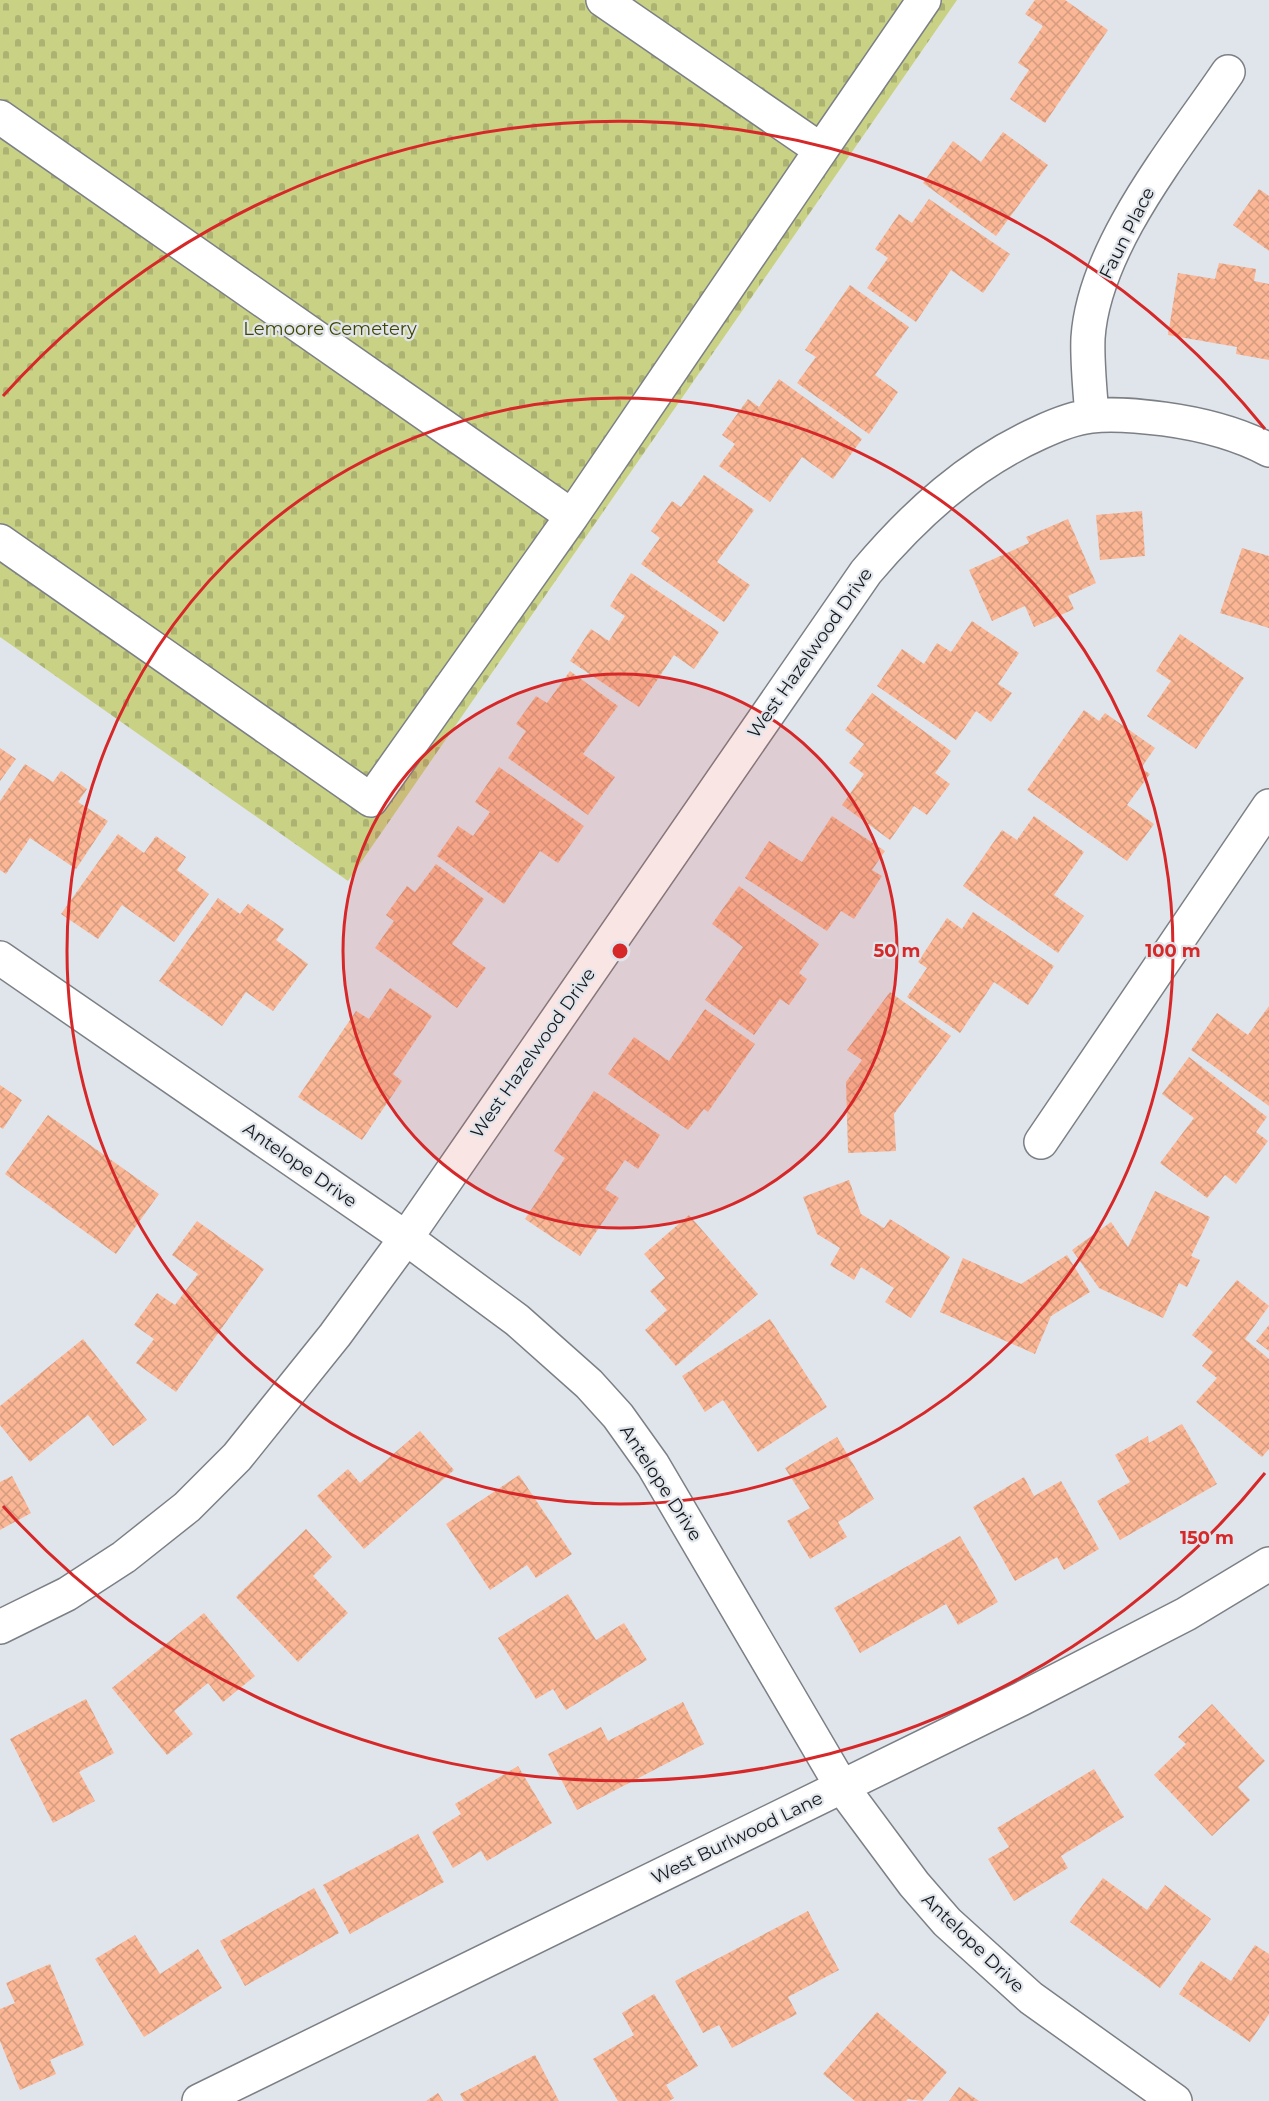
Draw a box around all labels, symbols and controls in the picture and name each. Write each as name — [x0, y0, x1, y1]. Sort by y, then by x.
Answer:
street label: Faun Place — [1095, 183, 1160, 282]
park label: Lemoore Cemetery — [243, 318, 417, 340]
street label: West Hazelwood Drive — [743, 563, 877, 742]
text: 50 m — [874, 940, 920, 962]
text: 100 m — [1145, 940, 1201, 962]
centre of rings — [610, 941, 630, 961]
street label: West Hazelwood Drive — [466, 963, 600, 1142]
street label: Antelope Drive — [239, 1118, 361, 1213]
street label: Antelope Drive — [615, 1421, 707, 1545]
text: 150 m — [1180, 1527, 1234, 1549]
street label: West Burlwood Lane — [648, 1787, 826, 1889]
street label: Antelope Drive — [917, 1889, 1029, 1998]

